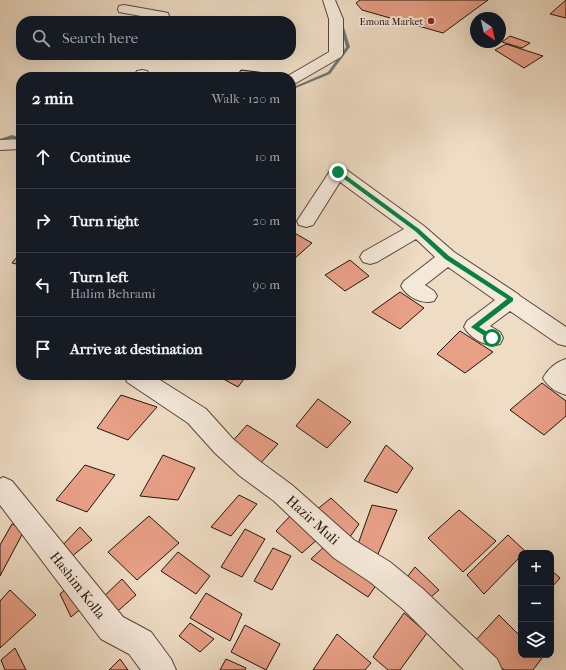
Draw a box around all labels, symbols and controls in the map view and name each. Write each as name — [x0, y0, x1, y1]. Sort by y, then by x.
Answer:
north arrow — [470, 12, 506, 48]
search box — [16, 16, 296, 60]
place label: Emona Market — [360, 16, 423, 28]
marker: Emona Market — [426, 16, 436, 26]
icon: search — [30, 27, 52, 49]
text: Search here — [62, 29, 138, 47]
text: 2 min — [32, 88, 73, 108]
text: Walk · 120 m — [212, 91, 280, 106]
icon: ahead — [32, 146, 54, 168]
text: Continue — [70, 148, 130, 166]
text: 10 m — [255, 149, 280, 164]
route end — [329, 163, 347, 181]
icon: right — [32, 210, 54, 232]
text: Turn right — [70, 212, 139, 230]
text: 20 m — [253, 213, 280, 228]
text: Turn left — [70, 268, 128, 286]
icon: left — [32, 274, 54, 296]
text: 90 m — [252, 277, 280, 292]
text: Halim Behrami — [70, 286, 156, 301]
route start — [483, 329, 501, 347]
icon: arrive — [32, 338, 54, 360]
text: Arrive at destination — [70, 340, 202, 358]
street label: Hazir Muli — [283, 492, 343, 549]
street label: Hashim Kolla — [46, 548, 109, 623]
map controls — [518, 550, 554, 658]
button: + — [518, 550, 554, 586]
button: − — [518, 586, 554, 622]
button: layers — [518, 622, 554, 658]

